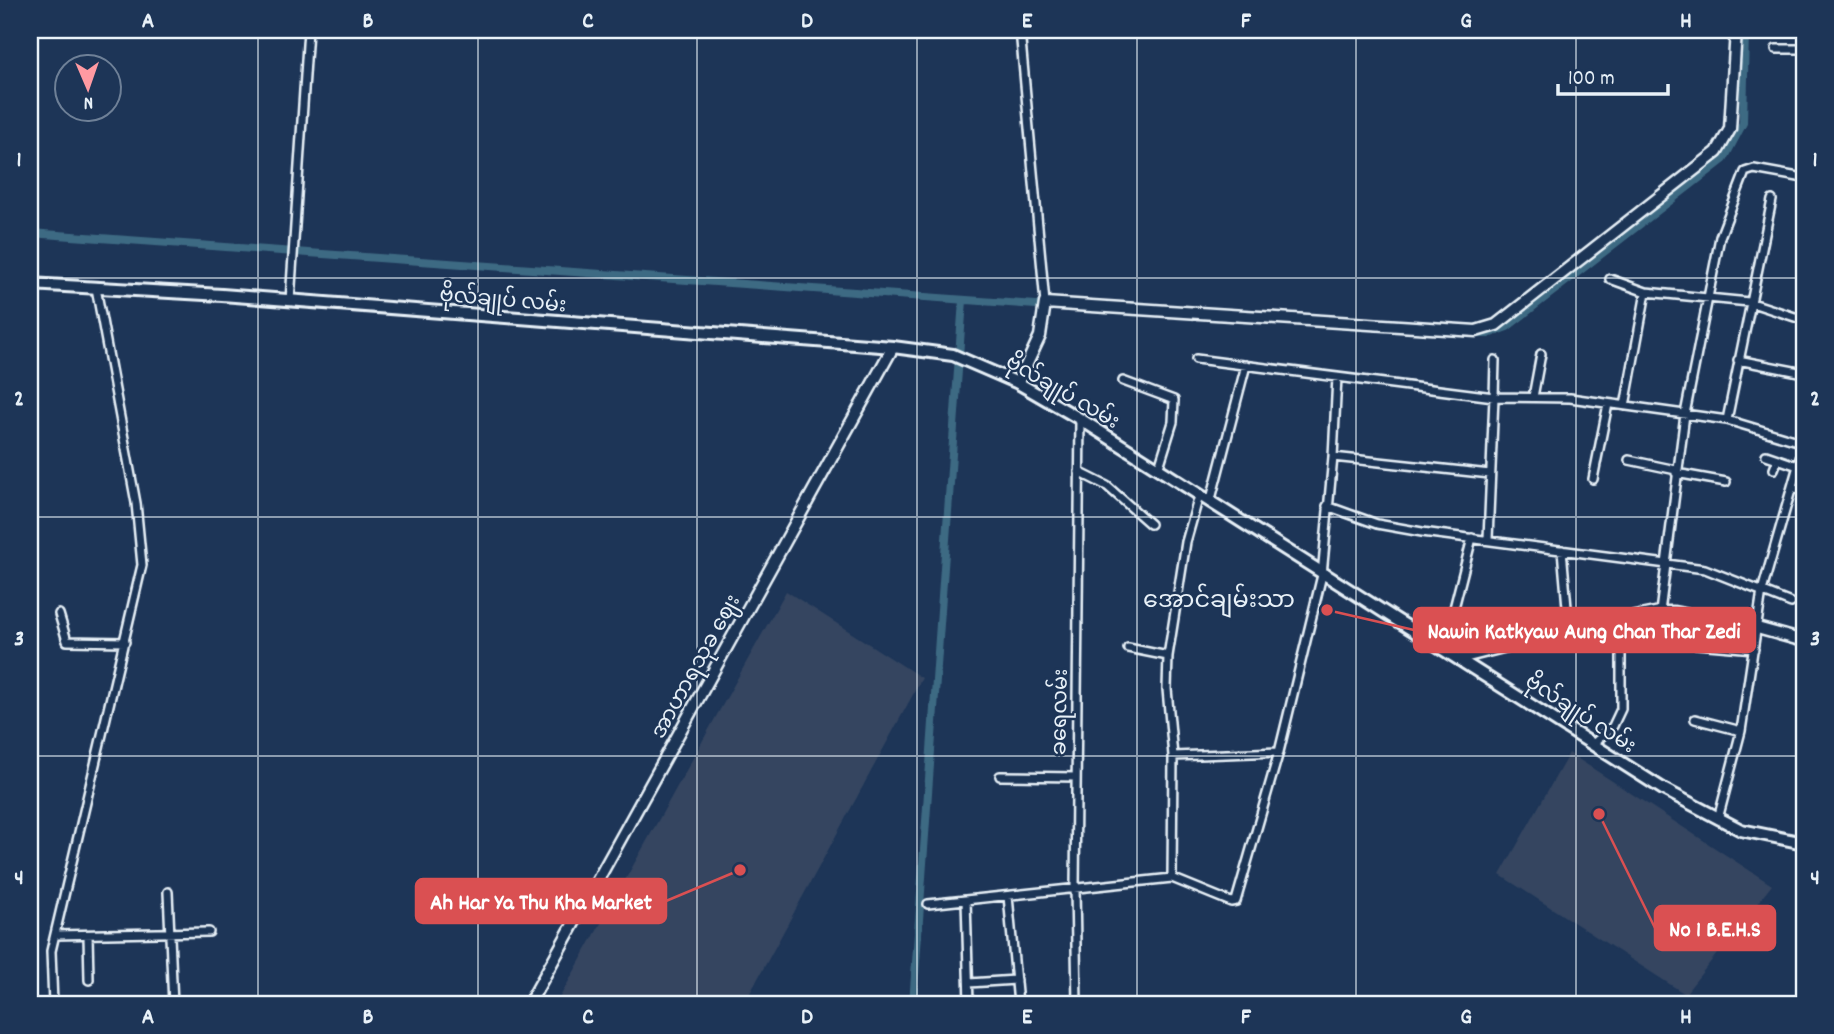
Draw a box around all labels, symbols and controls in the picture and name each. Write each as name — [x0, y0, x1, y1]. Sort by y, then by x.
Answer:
text: A — [142, 6, 154, 39]
text: B — [363, 6, 374, 39]
text: C — [582, 6, 594, 39]
text: D — [801, 6, 813, 39]
text: E — [1022, 6, 1033, 39]
text: F — [1241, 6, 1252, 39]
text: G — [1460, 6, 1472, 39]
text: H — [1680, 6, 1692, 39]
north arrow — [52, 52, 122, 122]
scale bar — [1558, 52, 1668, 96]
text: 100 m — [1568, 65, 1615, 95]
text: N — [83, 88, 94, 115]
text: 1 — [16, 145, 22, 178]
text: 1 — [1812, 145, 1818, 178]
street label: ဗိုလ်ချုပ် လမ်း — [438, 278, 568, 322]
street label: ဗိုလ်ချုပ် လမ်း — [999, 345, 1126, 438]
text: 2 — [14, 384, 24, 417]
text: 2 — [1810, 384, 1820, 417]
district label: အောင်ချမ်းသာ — [1143, 583, 1295, 619]
street label: အာဟာရသုခ ဈေး — [646, 590, 750, 745]
callout: Nawin Katkyaw Aung Chan Thar Zedi — [1414, 608, 1755, 652]
text: Nawin Katkyaw Aung Chan Thar Zedi — [1427, 617, 1741, 650]
text: 3 — [14, 624, 24, 657]
text: 3 — [1810, 624, 1820, 657]
street label: ဗိုလ်ချုပ် လမ်း — [1518, 665, 1643, 763]
street label: ခရေလမ်း — [1042, 668, 1078, 756]
text: 4 — [14, 863, 24, 896]
text: 4 — [1810, 863, 1820, 896]
callout: Ah Har Ya Thu Kha Market — [416, 879, 666, 923]
text: Ah Har Ya Thu Kha Market — [430, 888, 653, 921]
callout: No 1 B.E.H.S — [1655, 906, 1775, 950]
text: No 1 B.E.H.S — [1669, 915, 1761, 948]
text: A — [142, 1002, 154, 1034]
text: B — [363, 1002, 374, 1034]
text: C — [582, 1002, 594, 1034]
text: D — [801, 1002, 813, 1034]
text: E — [1022, 1002, 1033, 1034]
text: F — [1241, 1002, 1252, 1034]
text: G — [1460, 1002, 1472, 1034]
text: H — [1680, 1002, 1692, 1034]

